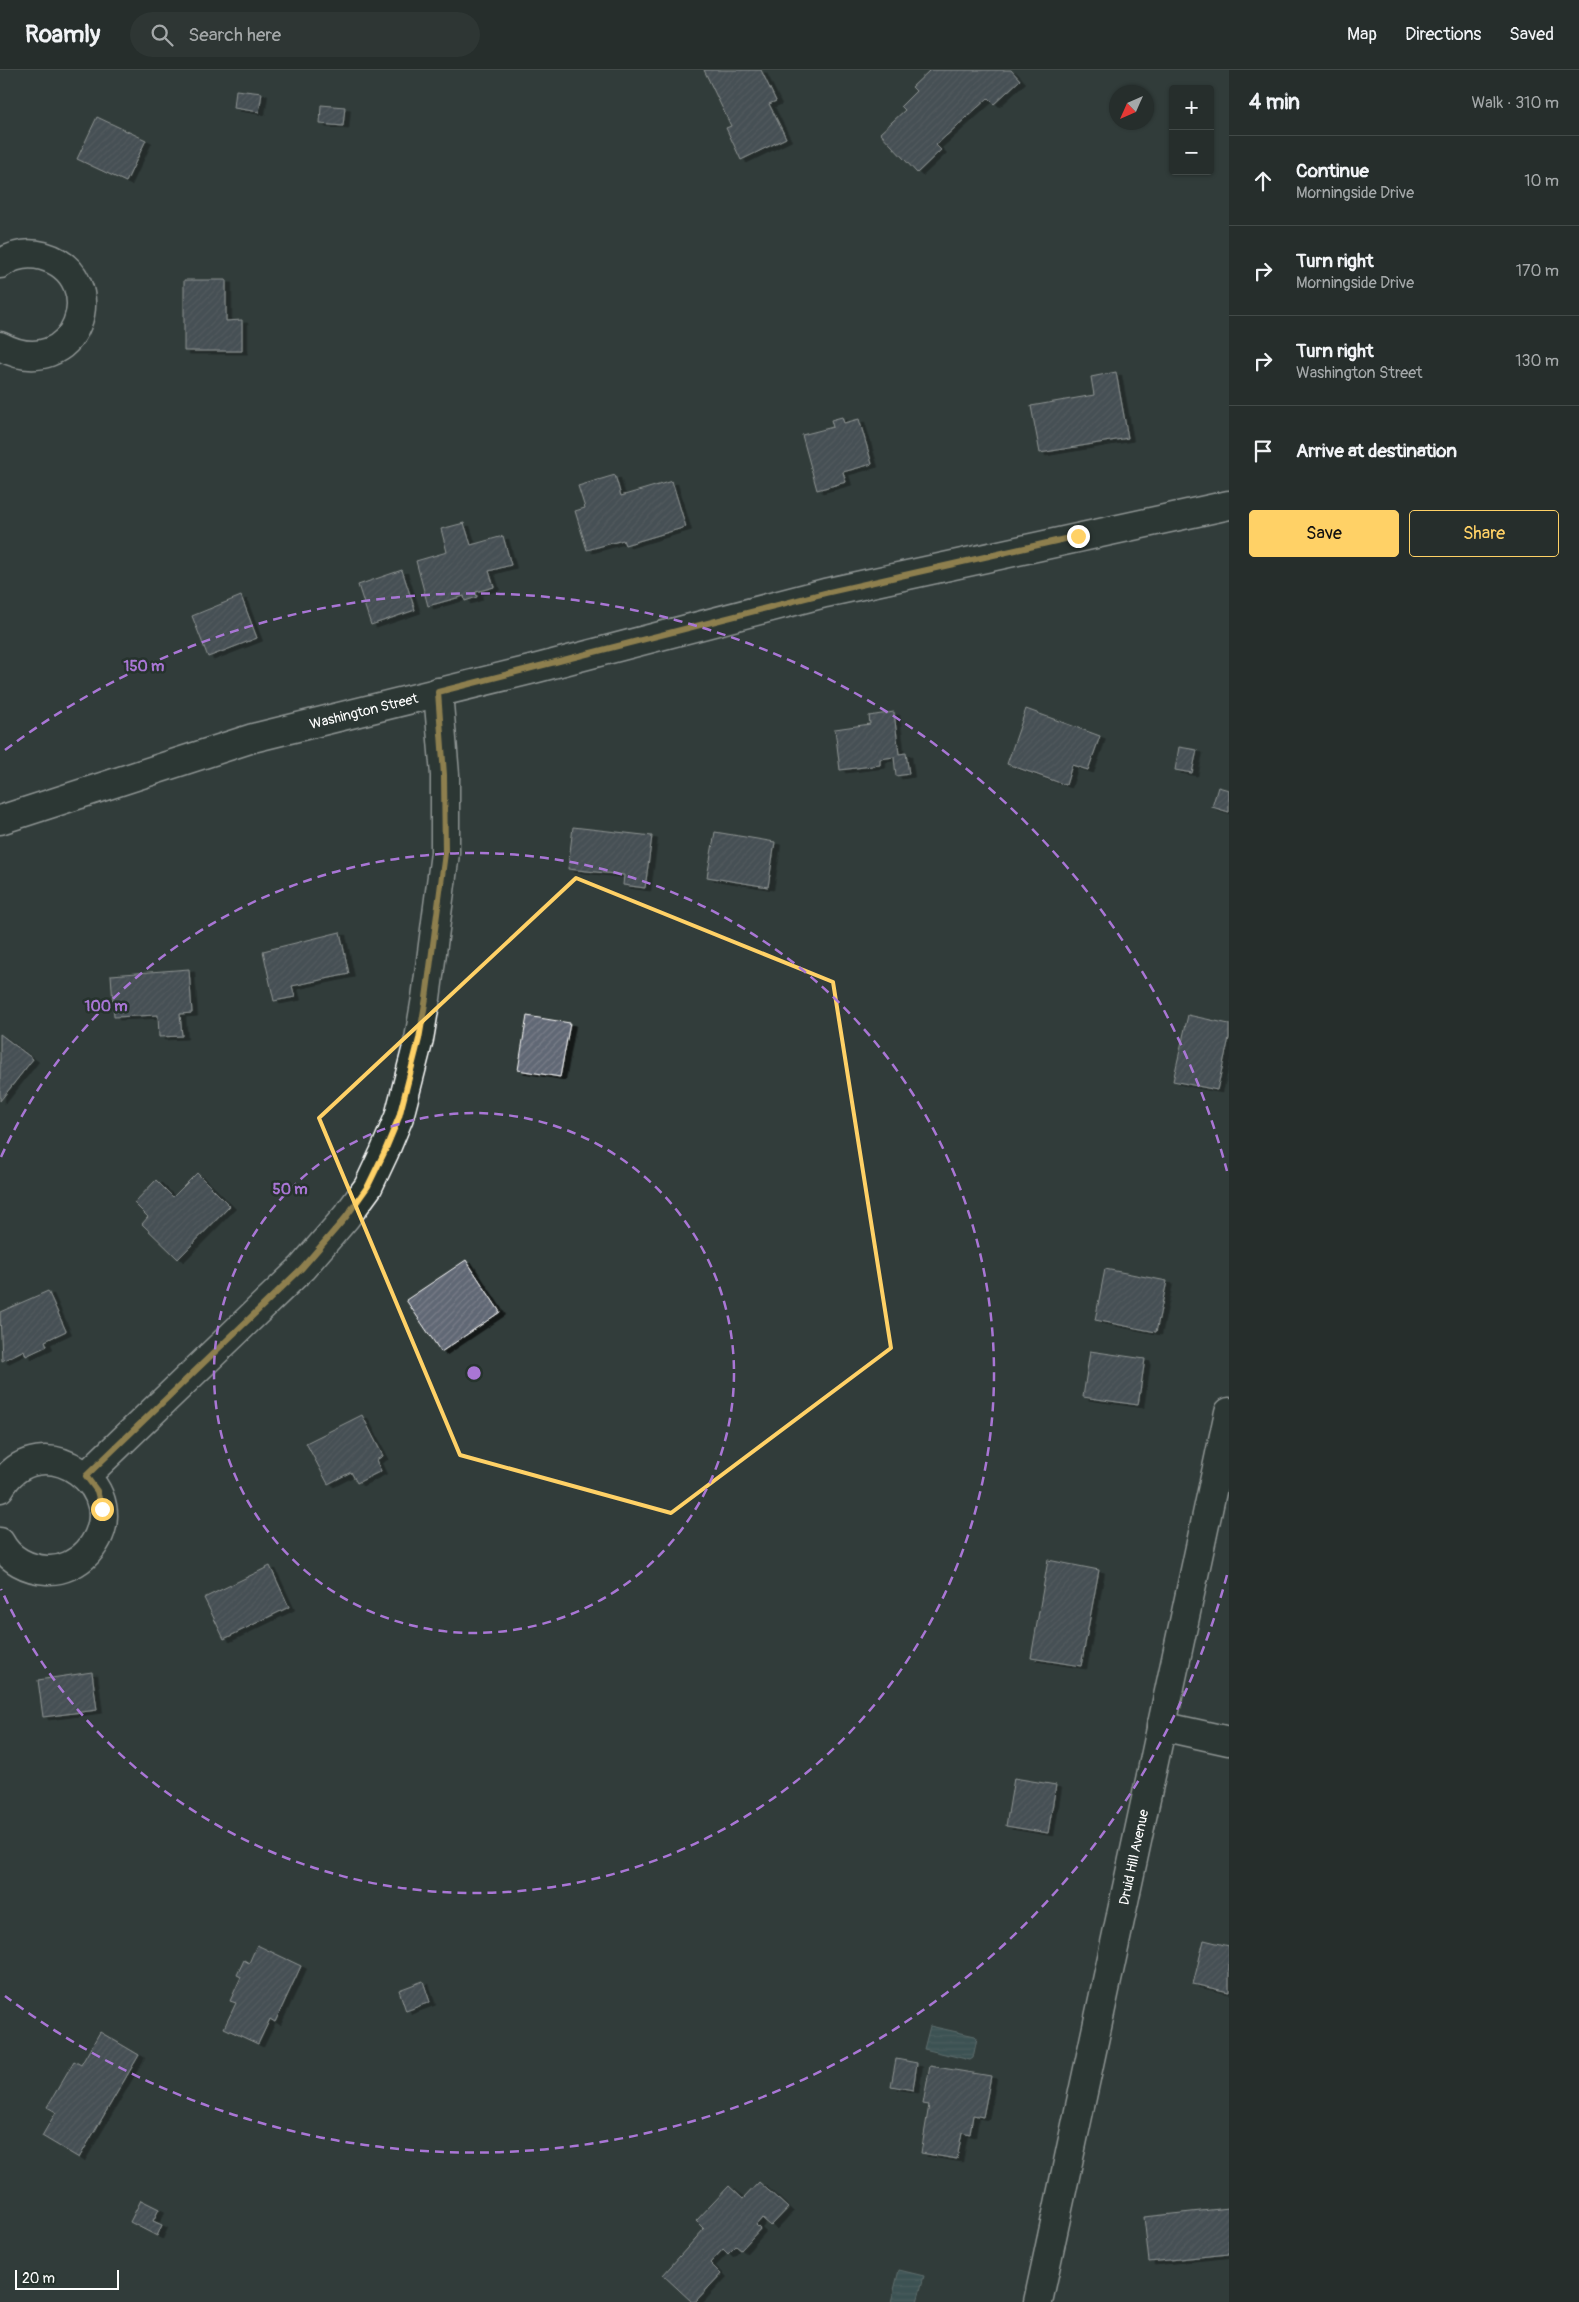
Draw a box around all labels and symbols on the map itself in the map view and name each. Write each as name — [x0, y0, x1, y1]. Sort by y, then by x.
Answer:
north arrow — [1109, 85, 1154, 130]
route end — [1067, 525, 1090, 548]
text: 150 m — [124, 657, 164, 676]
street label: Washington Street — [308, 690, 420, 733]
text: 100 m — [85, 997, 127, 1016]
text: 50 m — [273, 1180, 307, 1199]
centre of rings — [465, 1364, 483, 1382]
route start — [91, 1498, 114, 1521]
street label: Druid Hill Avenue — [1115, 1808, 1153, 1907]
scale bar — [15, 2267, 119, 2290]

